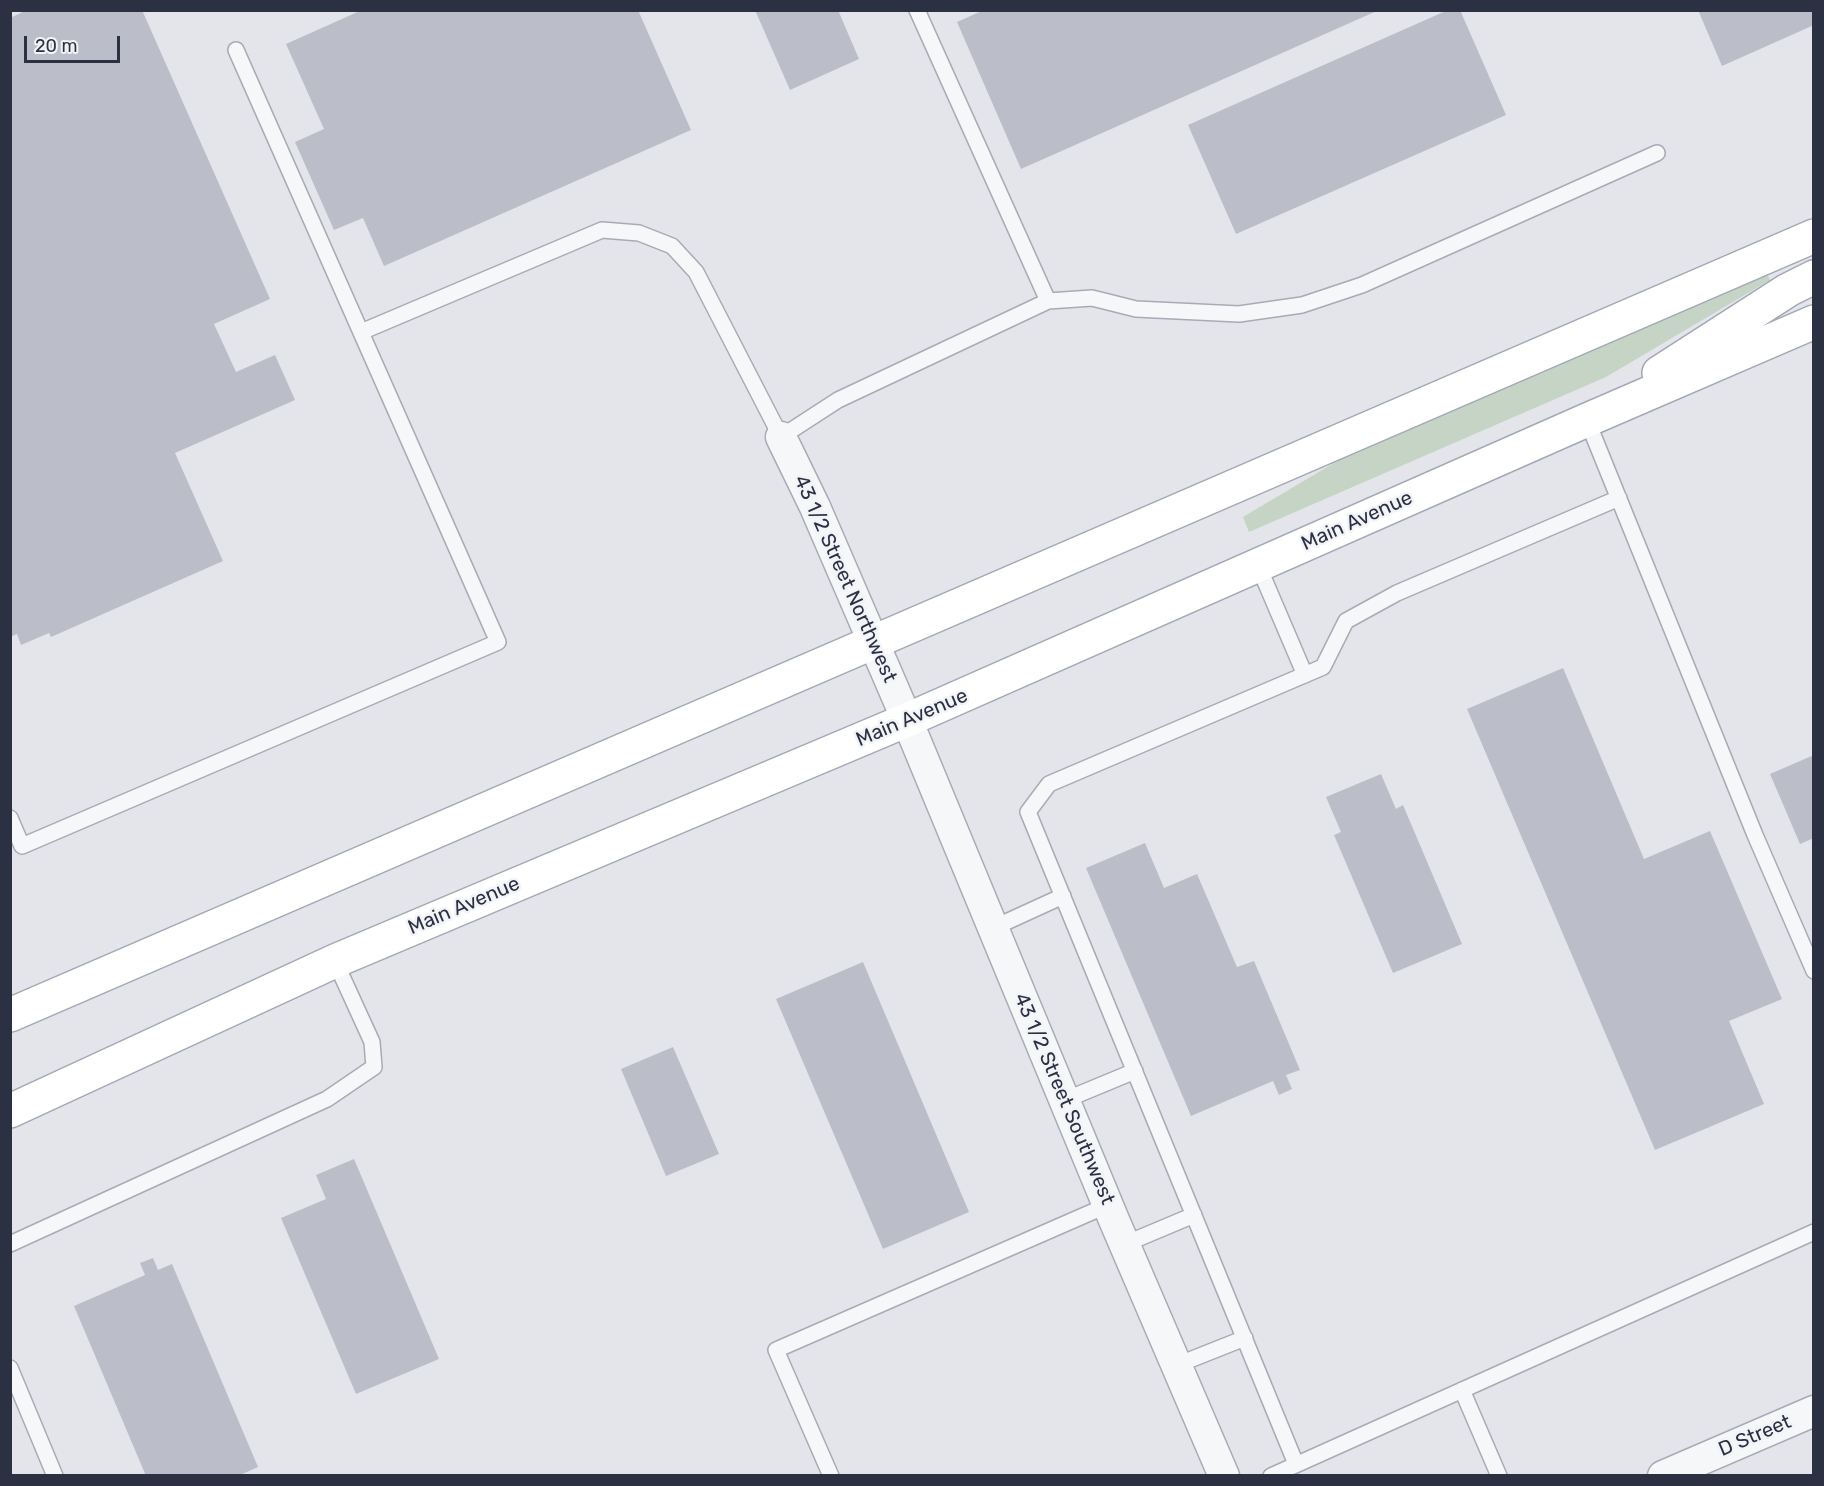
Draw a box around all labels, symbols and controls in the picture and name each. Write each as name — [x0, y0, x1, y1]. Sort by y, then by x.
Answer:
scale bar — [27, 24, 123, 62]
text: 20 m — [35, 35, 77, 57]
street label: 43 1/2 Street Northwest — [788, 472, 902, 686]
street label: Main Avenue — [1298, 486, 1416, 556]
street label: Main Avenue — [853, 684, 971, 752]
street label: Main Avenue — [405, 872, 523, 940]
street label: 43 1/2 Street Southwest — [1009, 990, 1119, 1208]
street label: D Street — [1715, 1410, 1795, 1462]

